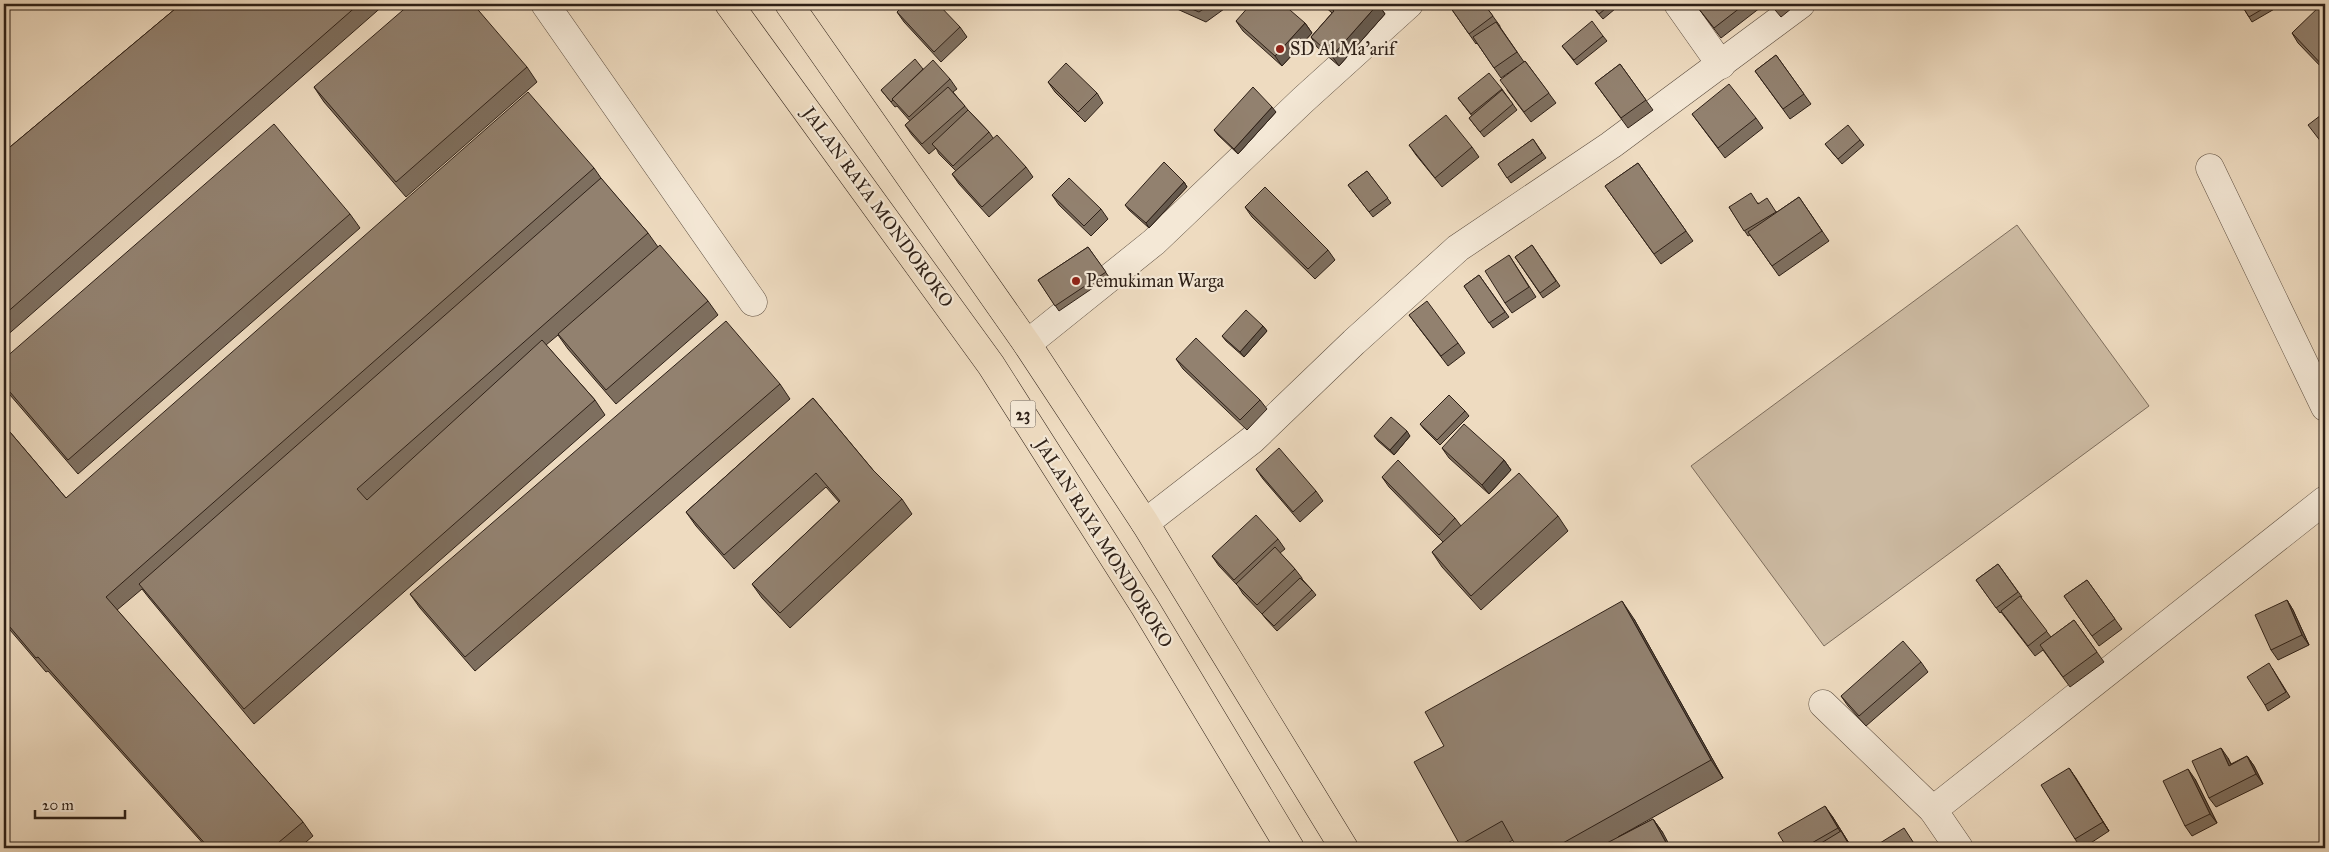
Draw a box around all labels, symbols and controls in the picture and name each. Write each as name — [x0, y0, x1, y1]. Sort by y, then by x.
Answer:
place label: SD Al Ma'arif — [1290, 38, 1398, 60]
marker: SD Al Ma'arif — [1274, 43, 1286, 55]
street label: JALAN RAYA MONDOROKO — [796, 101, 958, 312]
place label: Pemukiman Warga — [1086, 270, 1225, 293]
marker: Pemukiman Warga — [1070, 275, 1082, 287]
road number: 23 — [1010, 400, 1036, 428]
street label: JALAN RAYA MONDOROKO — [1029, 433, 1178, 652]
scale bar — [35, 787, 125, 819]
text: 20 m — [42, 796, 74, 814]

